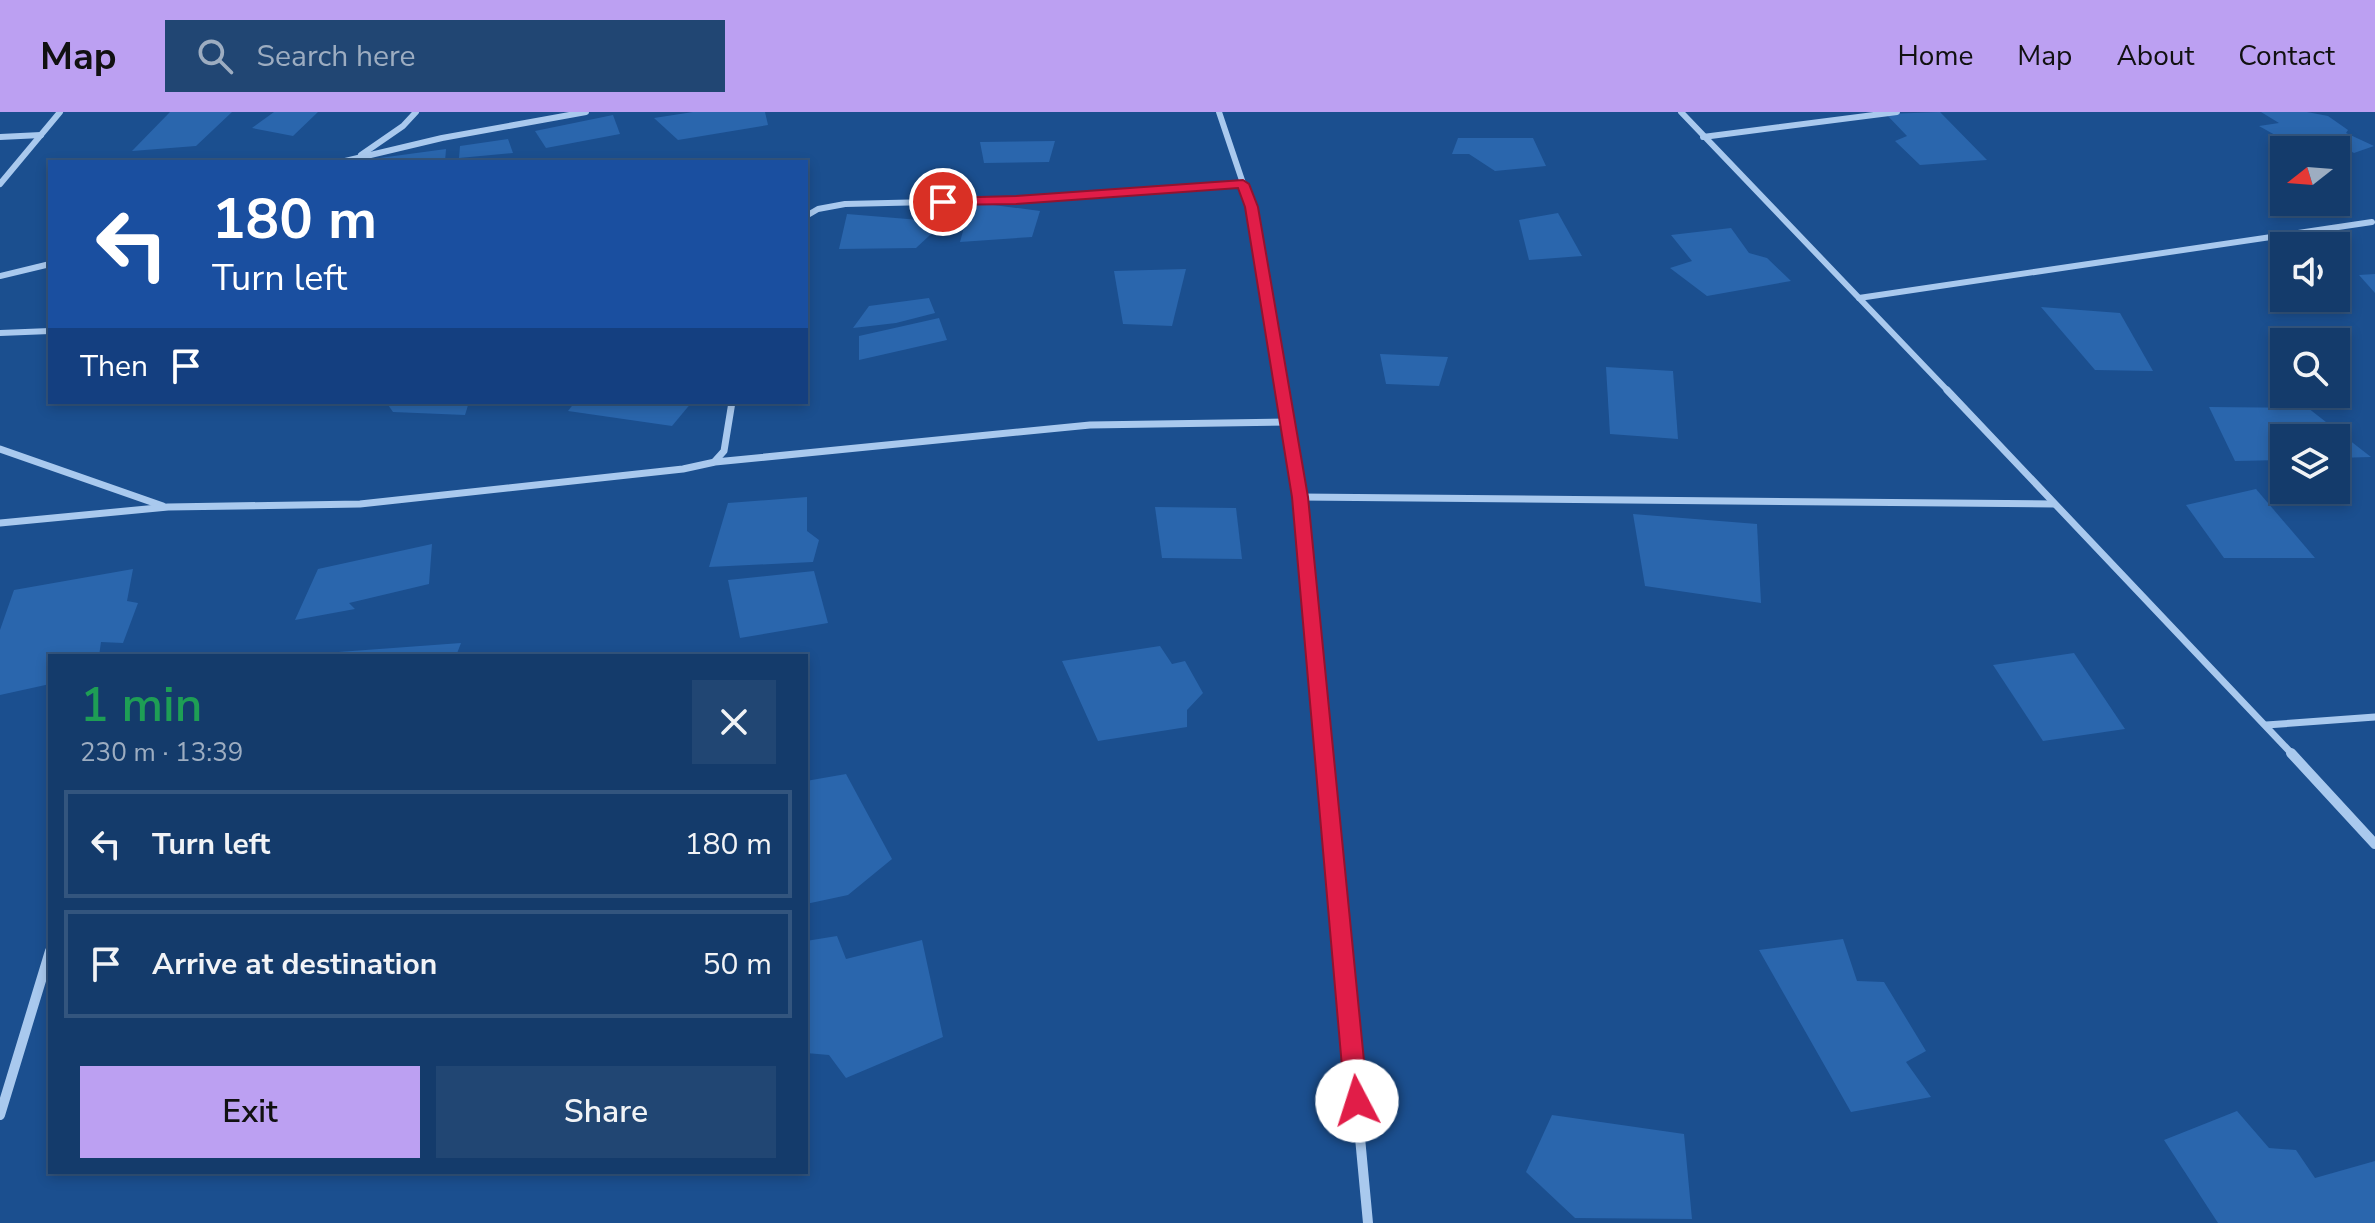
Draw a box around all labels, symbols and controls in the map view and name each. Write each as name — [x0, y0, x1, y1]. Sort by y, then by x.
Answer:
search box — [165, 20, 725, 92]
text: Map — [40, 31, 117, 82]
icon: search — [193, 34, 237, 78]
text: Search here — [257, 36, 416, 77]
text: Home — [1898, 37, 1973, 75]
text: Map — [2017, 37, 2072, 75]
text: About — [2116, 37, 2194, 75]
text: Contact — [2238, 37, 2335, 75]
north arrow — [2270, 136, 2350, 216]
map controls — [2270, 136, 2350, 504]
pin — [909, 168, 977, 236]
icon: arrive — [921, 180, 965, 224]
text: 180 m — [212, 181, 377, 258]
icon: left — [80, 192, 184, 296]
button: sound — [2270, 232, 2350, 312]
text: Turn left — [212, 254, 347, 303]
button: search — [2270, 328, 2350, 408]
icon: arrive — [164, 344, 208, 388]
text: Then — [80, 346, 148, 387]
button: layers — [2270, 424, 2350, 504]
text: 1 min — [80, 672, 202, 738]
button: close — [692, 680, 776, 764]
text: 230 m · 13:39 — [80, 735, 243, 770]
icon: left — [84, 822, 128, 866]
text: Turn left — [152, 824, 270, 865]
text: 180 m — [685, 824, 772, 865]
icon: arrive — [84, 942, 128, 986]
text: Arrive at destination — [152, 944, 437, 985]
text: 50 m — [703, 944, 772, 985]
position arrow — [1315, 1059, 1399, 1143]
button: Exit — [80, 1066, 420, 1158]
button: Share — [436, 1066, 776, 1158]

